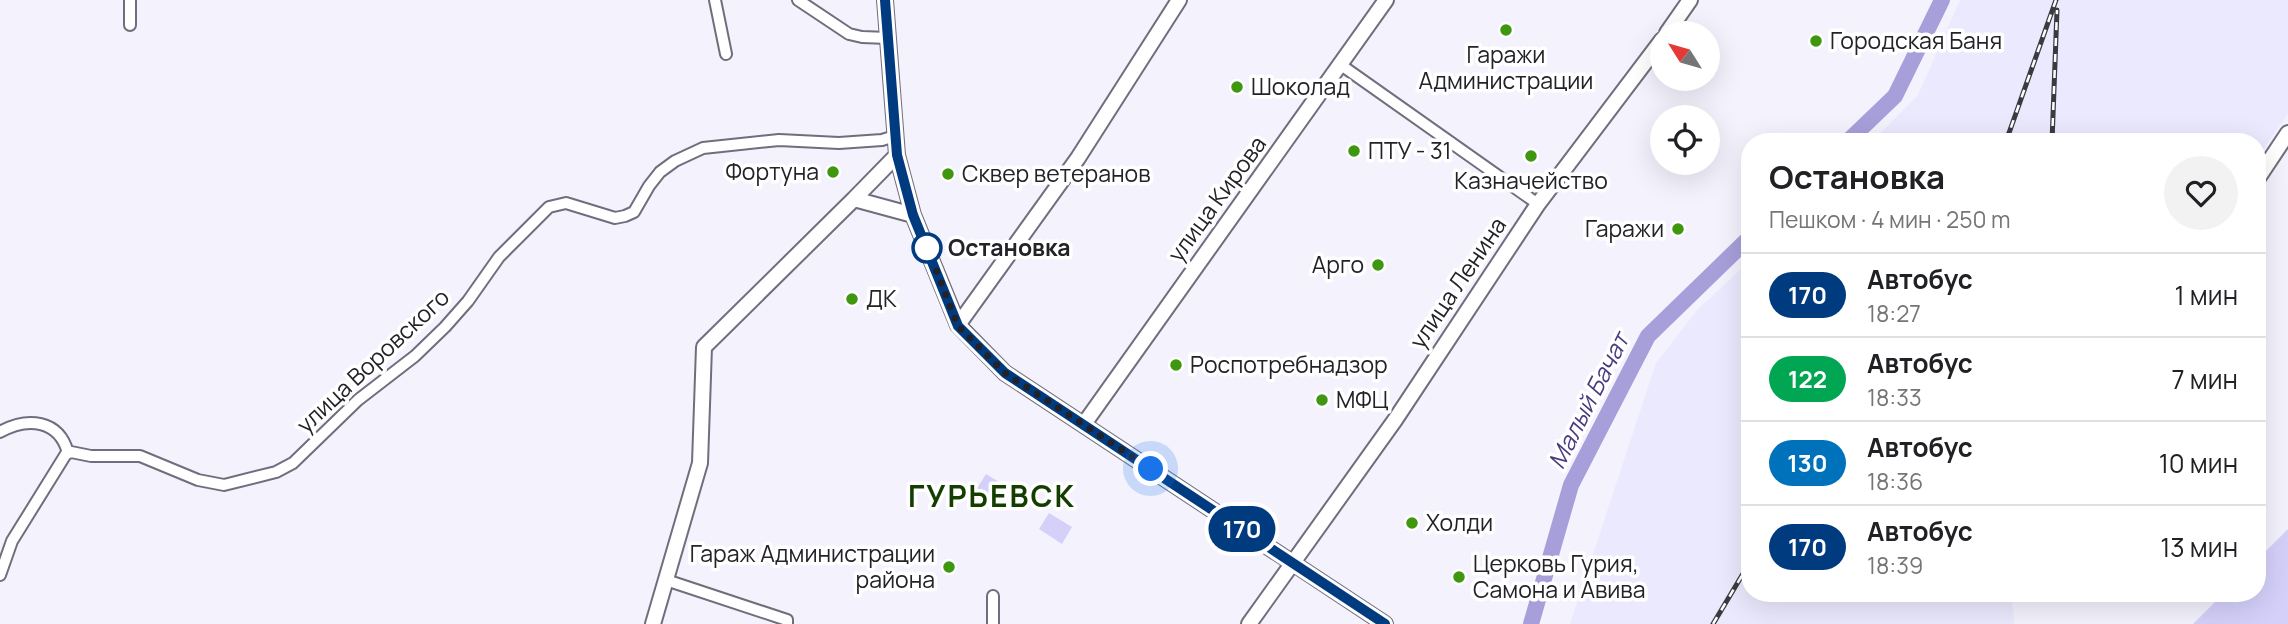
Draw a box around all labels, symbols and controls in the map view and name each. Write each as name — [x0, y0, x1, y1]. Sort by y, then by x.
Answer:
north arrow — [1650, 21, 1720, 91]
map controls — [1650, 21, 1720, 175]
marker: Гаражи Администрации — [1498, 22, 1514, 38]
place label: Городская Баня — [1830, 24, 2002, 56]
marker: Городская Баня — [1808, 33, 1824, 49]
place label: Гаражи Администрации — [1419, 38, 1593, 96]
place label: Шоколад — [1251, 70, 1350, 102]
marker: Шоколад — [1229, 79, 1245, 95]
button: locate — [1650, 105, 1720, 175]
street label: улица Кирова — [1160, 129, 1273, 268]
place label: ПТУ - 31 — [1368, 134, 1452, 166]
marker: ПТУ - 31 — [1346, 143, 1362, 159]
marker: Казначейство — [1523, 148, 1539, 164]
text: Остановка — [1769, 154, 1945, 199]
place label: Фортуна — [725, 155, 819, 187]
button: heart — [2164, 156, 2238, 230]
place label: Сквер ветеранов — [962, 157, 1150, 189]
marker: Фортуна — [825, 164, 841, 180]
place label: Казначейство — [1454, 164, 1608, 196]
marker: Сквер ветеранов — [940, 166, 956, 182]
text: Пешком · 4 мин · 250 m — [1769, 203, 2011, 235]
street label: улица Ленина — [1401, 210, 1513, 354]
place label: Гаражи — [1585, 212, 1664, 244]
marker: Гаражи — [1670, 221, 1686, 237]
place label: Остановка — [948, 231, 1071, 263]
marker: Остановка — [912, 233, 942, 263]
place label: Арго — [1312, 248, 1364, 280]
marker: Арго — [1370, 257, 1386, 273]
text: Автобус — [1867, 261, 1973, 297]
text: 1 мин — [2175, 277, 2238, 313]
text: 170 — [1788, 278, 1827, 311]
street label: улица Воровского — [289, 281, 456, 440]
place label: ДК — [866, 282, 897, 314]
marker: ДК — [844, 291, 860, 307]
text: 18:27 — [1867, 297, 1921, 329]
water label: Малый Бачат — [1539, 324, 1637, 474]
text: Автобус — [1867, 345, 1973, 381]
place label: Роспотребнадзор — [1190, 348, 1388, 380]
marker: Роспотребнадзор — [1168, 357, 1184, 373]
text: 7 мин — [2172, 361, 2238, 397]
text: 122 — [1788, 362, 1827, 395]
text: 18:33 — [1867, 381, 1922, 413]
place label: МФЦ — [1336, 383, 1389, 415]
marker: МФЦ — [1314, 392, 1330, 408]
text: Автобус — [1867, 429, 1973, 465]
text: 10 мин — [2159, 445, 2238, 481]
text: 130 — [1787, 446, 1828, 479]
your location — [1133, 451, 1168, 486]
text: 18:36 — [1867, 465, 1923, 497]
district label: ГУРЬЕВСК — [908, 475, 1076, 516]
line badge: 170 — [1202, 506, 1282, 552]
place label: Холди — [1426, 506, 1493, 538]
text: 170 — [1222, 512, 1262, 545]
text: Автобус — [1867, 513, 1973, 549]
marker: Холди — [1404, 515, 1420, 531]
text: 13 мин — [2160, 529, 2238, 565]
text: 170 — [1788, 530, 1827, 563]
place label: Гараж Администрации района — [690, 537, 935, 595]
place label: Церковь Гурия, Самона и Авива — [1473, 547, 1645, 605]
text: 18:39 — [1867, 549, 1923, 581]
marker: Гараж Администрации района — [941, 559, 957, 575]
marker: Церковь Гурия, Самона и Авива — [1451, 569, 1467, 585]

